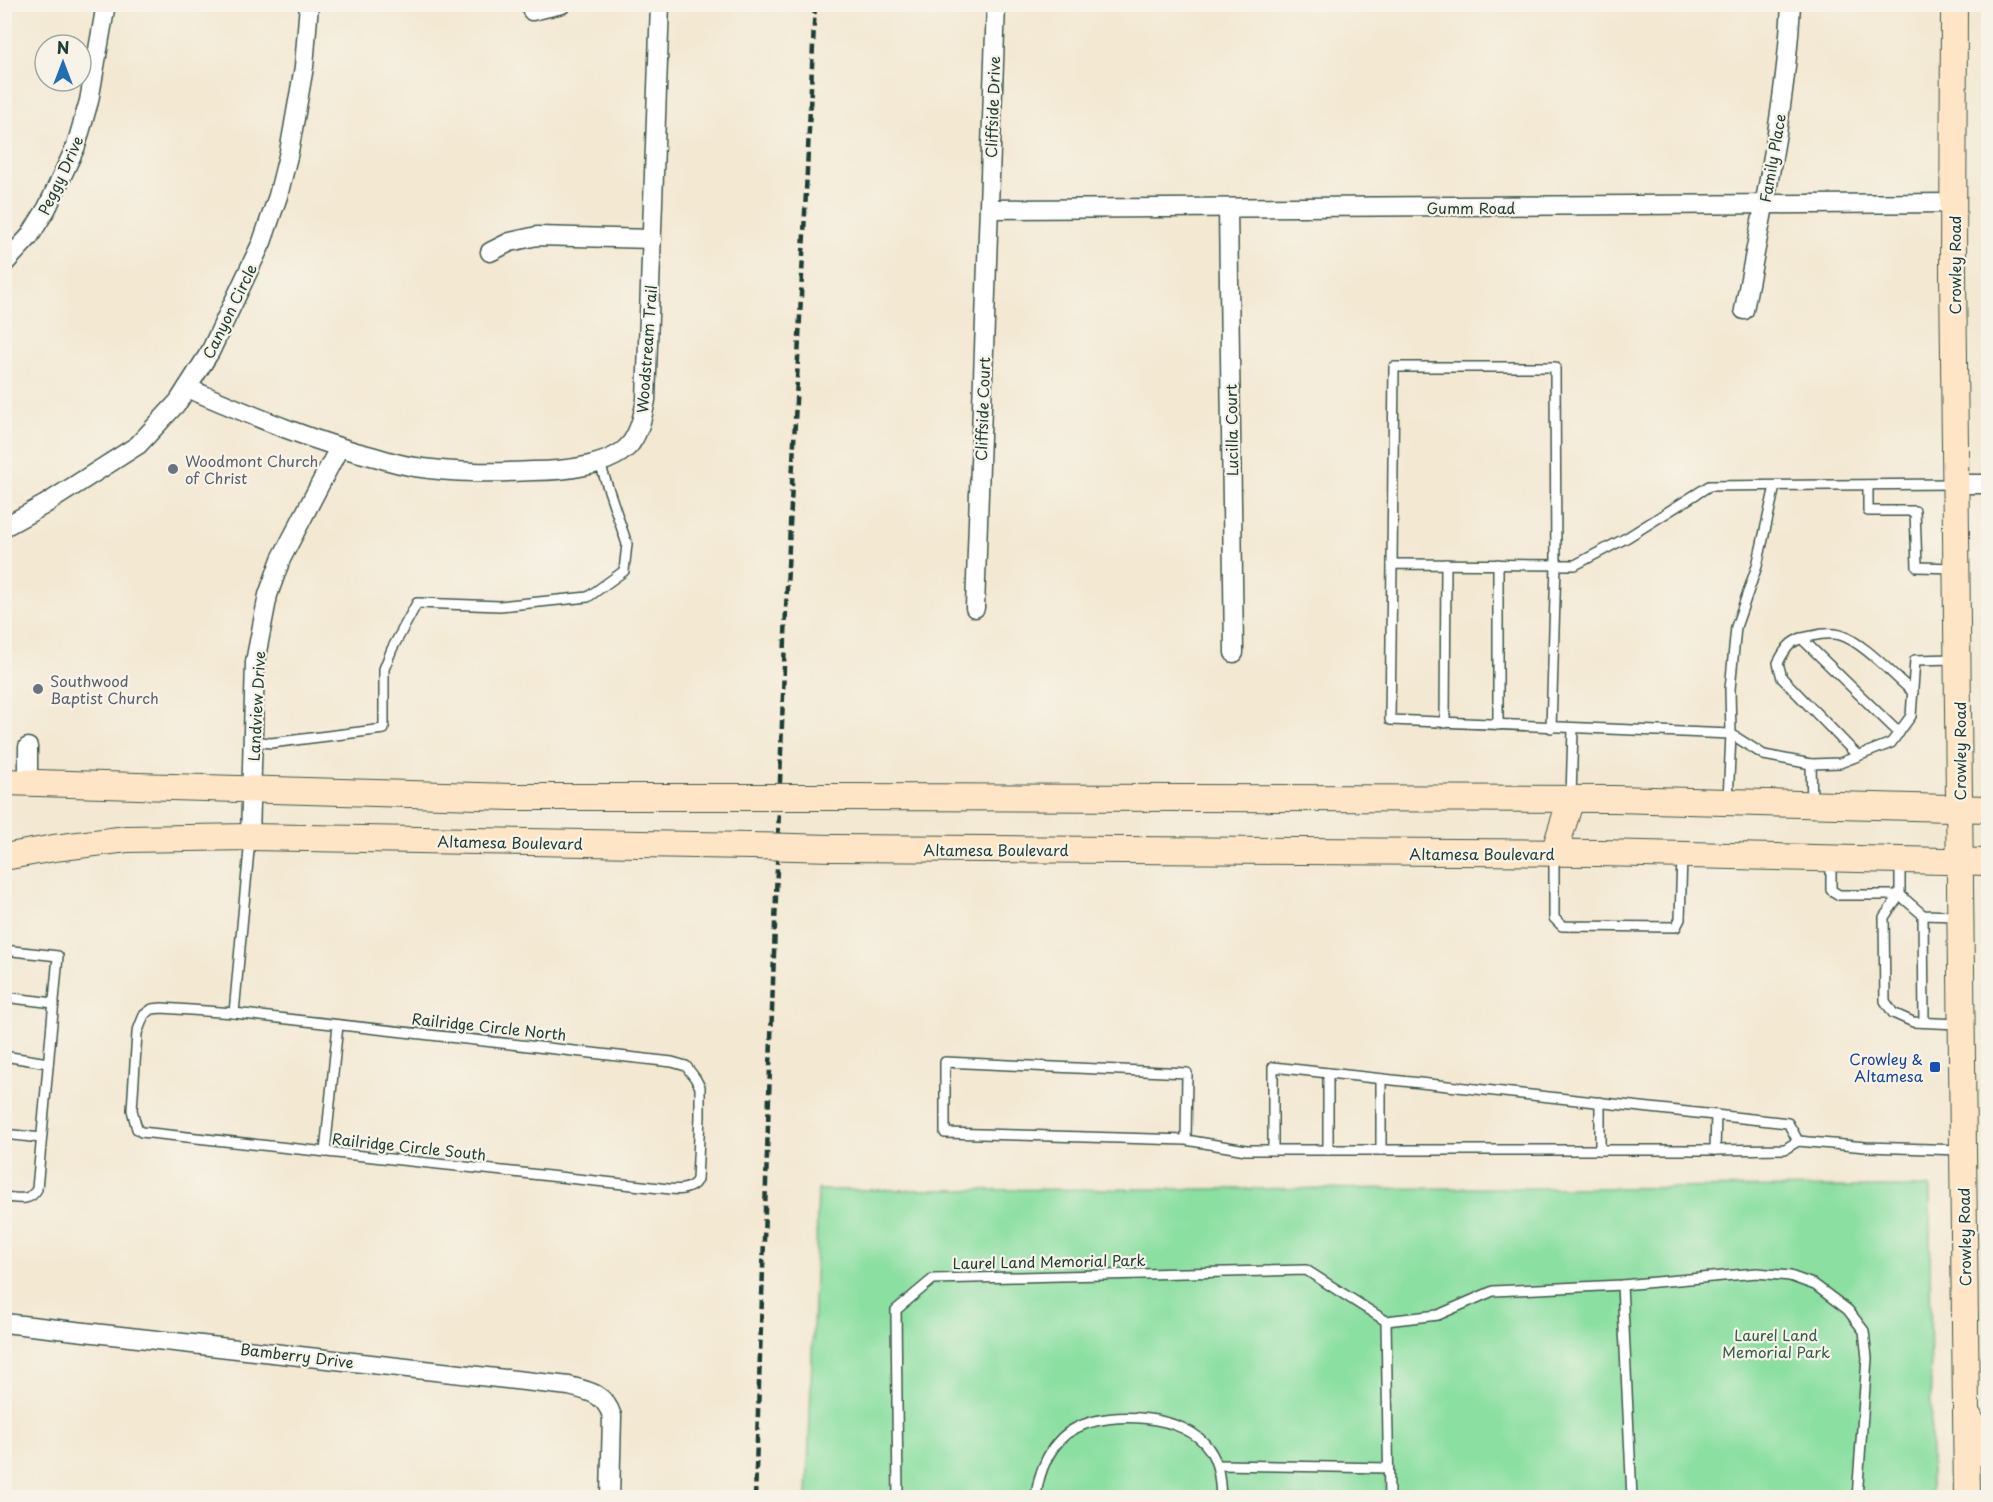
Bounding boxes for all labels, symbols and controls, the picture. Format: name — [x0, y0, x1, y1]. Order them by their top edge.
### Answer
north arrow — [33, 33, 93, 93]
text: N — [57, 35, 69, 59]
street label: Cliffside Drive — [979, 56, 1005, 158]
street label: Family Place — [1753, 112, 1791, 204]
street label: Peggy Drive — [32, 132, 88, 218]
street label: Gumm Road — [1427, 196, 1516, 219]
street label: Crowley Road — [1943, 216, 1966, 314]
street label: Canyon Circle — [196, 259, 262, 363]
street label: Woodstream Trail — [630, 284, 662, 414]
street label: Cliffside Court — [969, 357, 995, 461]
street label: Lucilla Court — [1219, 384, 1243, 476]
place label: Woodmont Church of Christ — [185, 449, 318, 489]
marker: Woodmont Church of Christ — [166, 462, 180, 476]
street label: Landview Drive — [242, 650, 270, 762]
place label: Southwood Baptist Church — [50, 669, 159, 709]
marker: Southwood Baptist Church — [31, 682, 45, 696]
street label: Crowley Road — [1948, 702, 1971, 800]
street label: Altamesa Boulevard — [437, 829, 583, 855]
street label: Altamesa Boulevard — [923, 838, 1069, 861]
street label: Altamesa Boulevard — [1409, 842, 1555, 865]
street label: Railridge Circle North — [410, 1006, 568, 1046]
place label: Crowley & Altamesa — [1849, 1047, 1924, 1087]
marker: Crowley & Altamesa — [1928, 1060, 1942, 1074]
street label: Railridge Circle South — [331, 1126, 487, 1166]
street label: Crowley Road — [1952, 1187, 1976, 1287]
street label: Laurel Land Memorial Park — [952, 1248, 1146, 1274]
park label: Laurel Land Memorial Park — [1722, 1323, 1830, 1363]
street label: Bamberry Drive — [239, 1337, 355, 1373]

